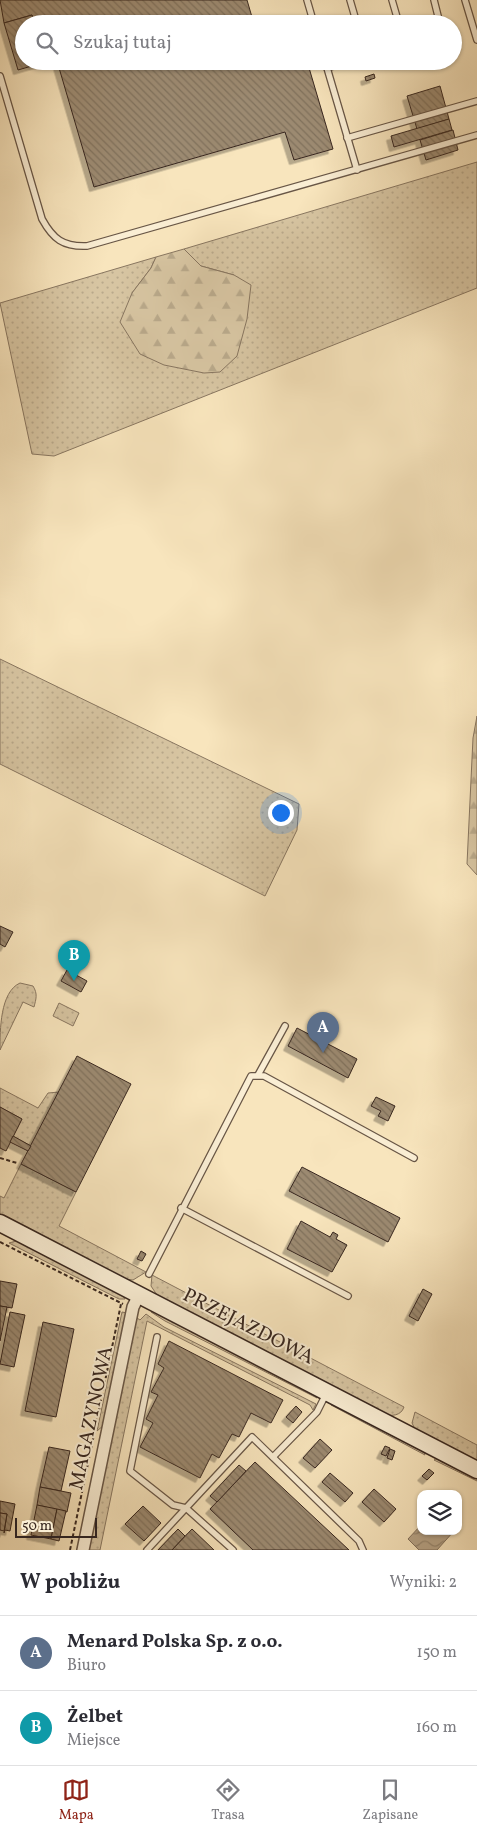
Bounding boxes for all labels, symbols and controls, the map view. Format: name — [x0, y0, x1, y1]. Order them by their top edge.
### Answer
search box — [15, 15, 462, 70]
icon: search — [33, 29, 61, 57]
text: Szukaj tutaj — [73, 30, 172, 56]
your location — [268, 800, 294, 826]
pin: B — [58, 940, 90, 981]
pin: A — [307, 1012, 339, 1053]
street label: PRZEJAZDOWA — [177, 1282, 319, 1372]
street label: MAGAZYNOWA — [63, 1344, 121, 1492]
map controls — [417, 1490, 462, 1535]
button: layers — [417, 1490, 462, 1535]
scale bar — [15, 1515, 98, 1538]
text: 50 m — [22, 1517, 52, 1536]
text: W pobliżu — [20, 1568, 120, 1597]
text: Wyniki: 2 — [389, 1572, 457, 1594]
text: Menard Polska Sp. z o.o. — [67, 1629, 283, 1655]
text: A — [30, 1642, 42, 1664]
text: 150 m — [416, 1642, 457, 1664]
text: Biuro — [67, 1655, 106, 1677]
text: Żelbet — [67, 1704, 123, 1730]
text: B — [31, 1717, 41, 1739]
text: 160 m — [416, 1717, 457, 1739]
text: Miejsce — [67, 1730, 120, 1752]
tab: Mapa — [59, 1776, 94, 1825]
tab: Trasa — [211, 1776, 245, 1825]
tab: Zapisane — [362, 1776, 418, 1825]

